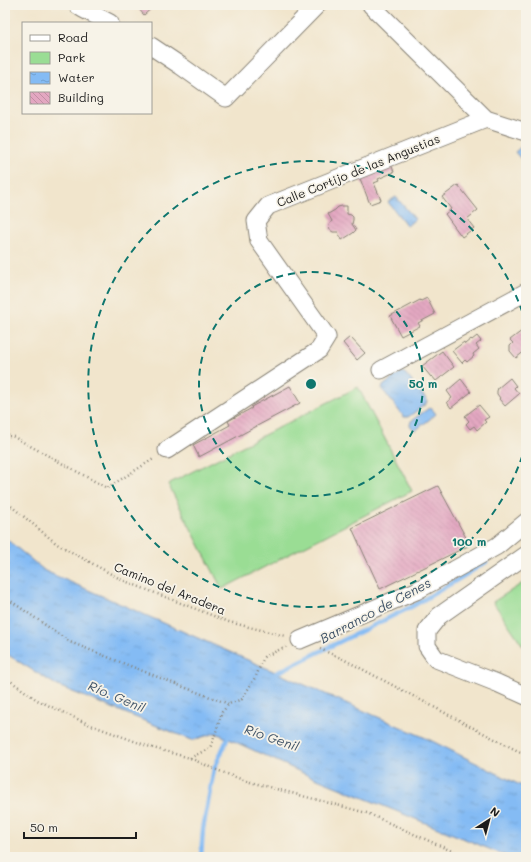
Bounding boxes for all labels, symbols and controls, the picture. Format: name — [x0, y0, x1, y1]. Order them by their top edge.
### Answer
legend — [22, 22, 152, 114]
text: Road — [58, 29, 88, 45]
text: Park — [58, 49, 85, 65]
text: Water — [58, 69, 95, 85]
text: Building — [58, 89, 104, 105]
street label: Calle Cortijo de las Angustias — [274, 130, 442, 210]
text: 50 m — [409, 375, 437, 391]
centre of rings — [304, 377, 318, 391]
text: 100 m — [452, 533, 486, 549]
street label: Camino del Aradera — [112, 558, 228, 618]
water label: Barranco de Cenes — [317, 574, 433, 646]
water label: Río. Genil — [86, 676, 149, 716]
water label: Río Genil — [243, 720, 302, 754]
north arrow — [469, 800, 509, 840]
text: N — [487, 803, 503, 820]
scale bar — [24, 814, 136, 840]
text: 50 m — [30, 819, 58, 835]

